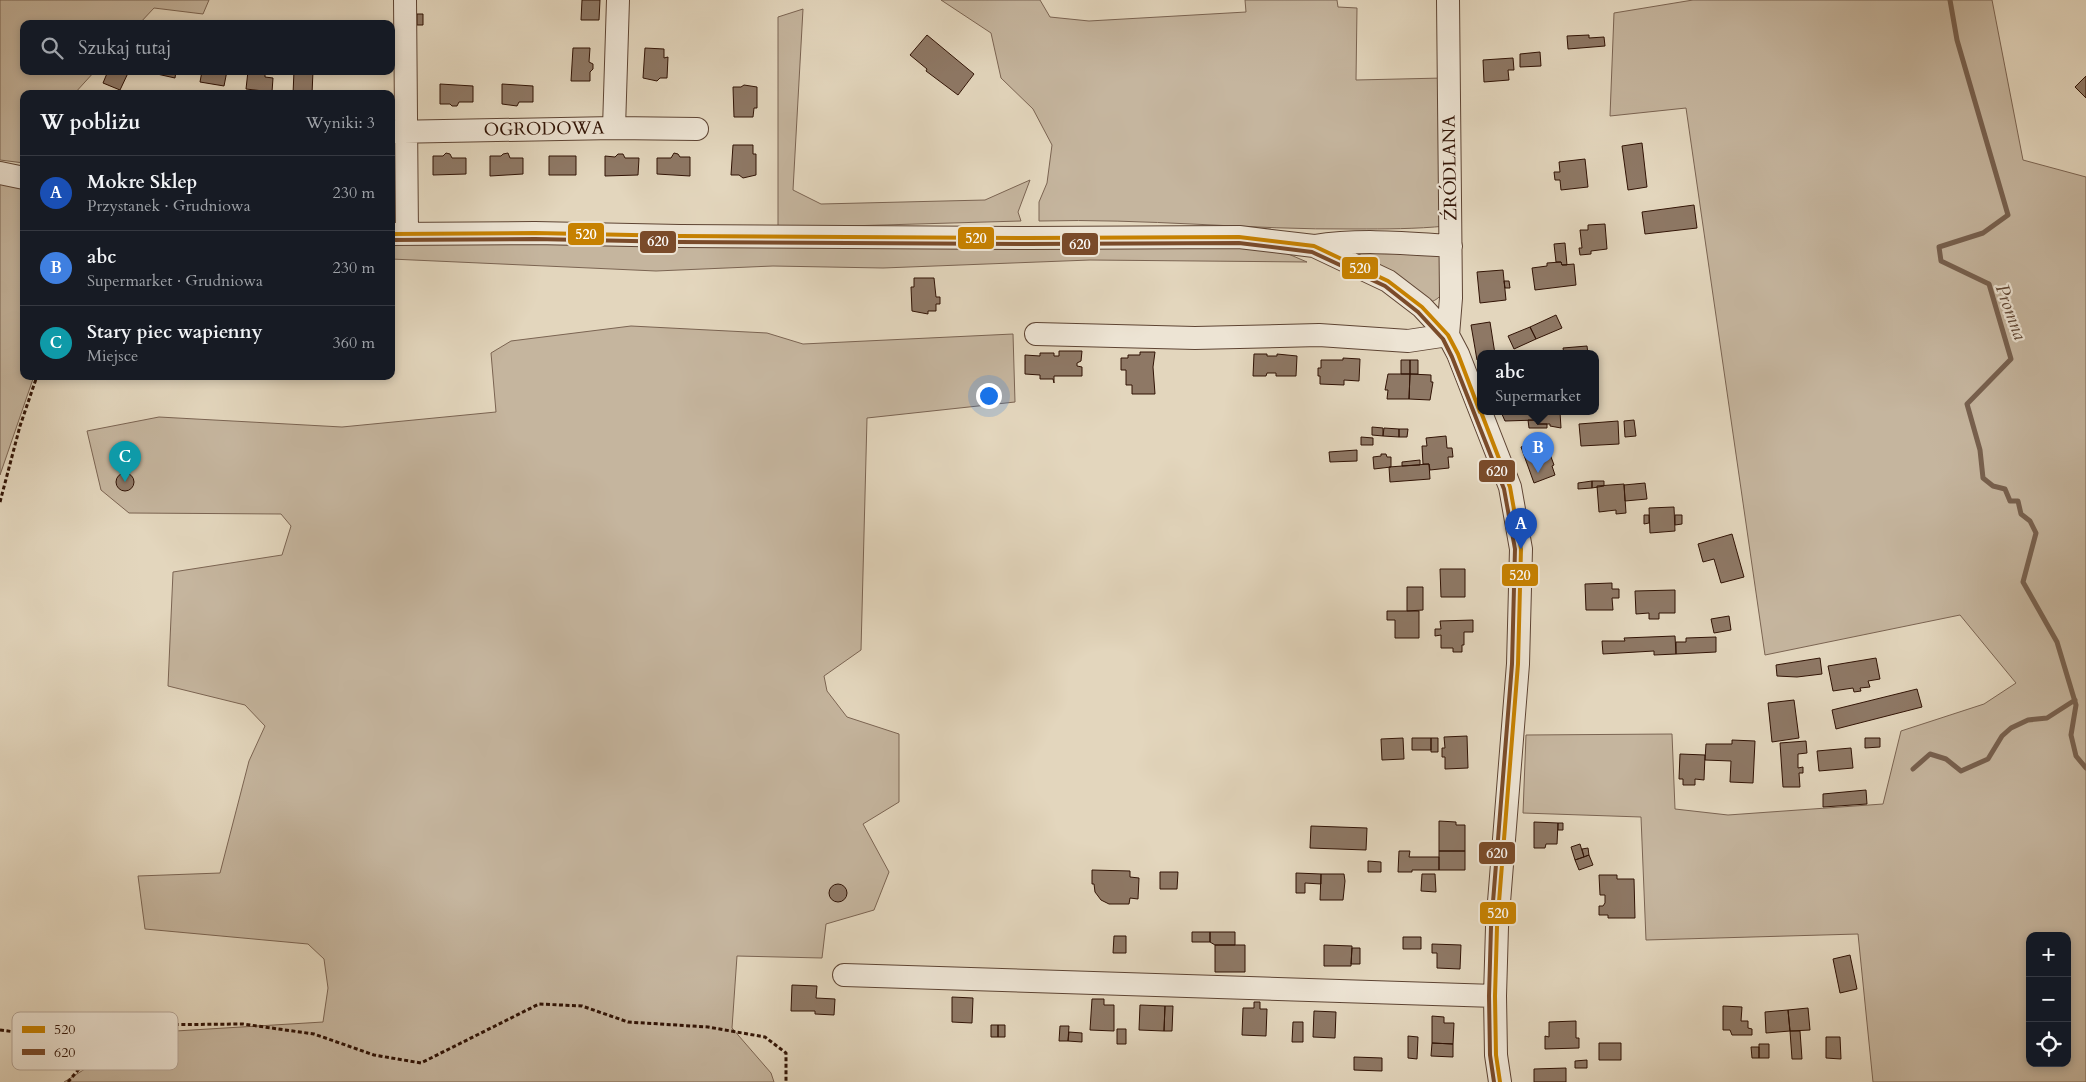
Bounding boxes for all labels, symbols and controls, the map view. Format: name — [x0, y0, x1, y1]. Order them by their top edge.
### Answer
search box — [20, 20, 395, 75]
icon: search — [38, 34, 66, 62]
text: Szukaj tutaj — [78, 35, 171, 61]
text: W pobliżu — [40, 108, 141, 137]
text: Wyniki: 3 — [306, 112, 375, 134]
street label: OGRODOWA — [483, 115, 605, 143]
street label: ŹRÓDLANA — [1437, 115, 1463, 221]
text: Mokre Sklep — [87, 169, 197, 195]
text: A — [50, 182, 62, 204]
text: 230 m — [333, 182, 375, 204]
text: Przystanek · Grudniowa — [87, 195, 251, 217]
line badge: 520 — [567, 222, 605, 246]
text: 520 — [575, 225, 597, 244]
line badge: 520 — [957, 226, 995, 250]
text: 520 — [965, 229, 987, 248]
line badge: 620 — [639, 230, 677, 254]
text: 620 — [647, 232, 669, 251]
line badge: 620 — [1061, 232, 1099, 256]
text: 620 — [1069, 235, 1091, 254]
text: abc — [87, 244, 117, 270]
line badge: 520 — [1341, 256, 1379, 280]
text: B — [50, 257, 62, 279]
text: 230 m — [333, 257, 375, 279]
text: 520 — [1349, 259, 1371, 278]
text: Supermarket · Grudniowa — [87, 270, 263, 292]
water label: Promna — [1989, 280, 2033, 344]
text: Stary piec wapienny — [87, 319, 263, 345]
text: C — [50, 332, 62, 354]
text: 360 m — [333, 332, 375, 354]
text: Miejsce — [87, 345, 138, 367]
popup — [1477, 350, 1599, 415]
text: abc — [1495, 359, 1525, 385]
your location — [976, 383, 1002, 409]
text: Supermarket — [1495, 385, 1581, 407]
pin: B — [1522, 432, 1554, 473]
pin: C — [109, 441, 141, 482]
line badge: 620 — [1478, 459, 1516, 483]
text: 620 — [1486, 462, 1508, 481]
pin: A — [1505, 508, 1537, 549]
line badge: 520 — [1501, 563, 1539, 587]
text: 520 — [1509, 566, 1531, 585]
line badge: 620 — [1478, 841, 1516, 865]
text: 620 — [1486, 844, 1508, 863]
line badge: 520 — [1479, 901, 1517, 925]
text: 520 — [1487, 904, 1509, 923]
map controls — [2026, 932, 2071, 1067]
button: + — [2026, 932, 2071, 977]
button: − — [2026, 977, 2071, 1022]
legend — [12, 1012, 178, 1070]
text: 520 — [54, 1020, 76, 1039]
button: locate — [2026, 1022, 2071, 1067]
text: 620 — [54, 1043, 76, 1062]

